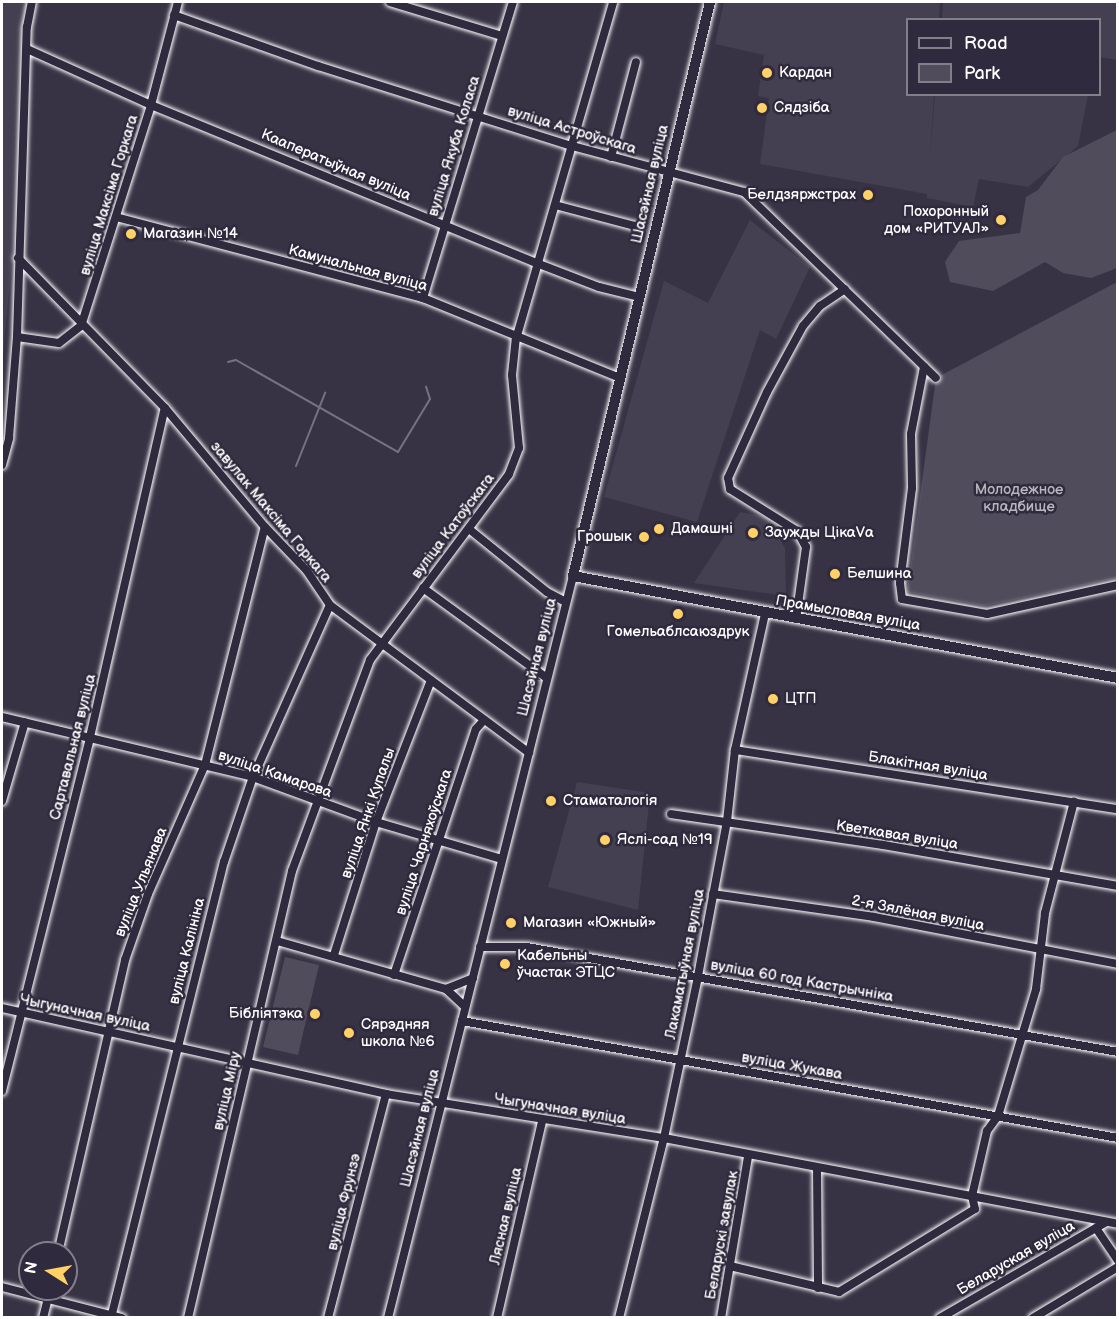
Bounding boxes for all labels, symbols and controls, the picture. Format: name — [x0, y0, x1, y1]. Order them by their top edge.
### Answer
legend — [906, 18, 1101, 96]
text: Road — [964, 33, 1008, 54]
text: Park — [964, 63, 1000, 84]
place label: Кардан — [779, 64, 832, 82]
marker: Кардан — [760, 66, 774, 80]
street label: вуліца Якуба Коласа — [424, 73, 484, 219]
place label: Сядзіба — [774, 99, 830, 117]
marker: Сядзіба — [755, 101, 769, 115]
street label: вуліца Астроўскага — [505, 102, 639, 158]
street label: вуліца Максіма Горкага — [76, 112, 142, 278]
street label: Шасэйная вуліца — [628, 123, 672, 245]
street label: Кааператыўная вуліца — [258, 125, 414, 205]
place label: Белдзяржстрах — [747, 186, 856, 204]
marker: Белдзяржстрах — [861, 188, 875, 202]
place label: Похоронный дом «РИТУАЛ» — [884, 202, 989, 237]
marker: Похоронный дом «РИТУАЛ» — [994, 213, 1008, 227]
place label: Магазин №14 — [143, 225, 238, 243]
marker: Магазин №14 — [124, 227, 138, 241]
street label: Камунальная вуліца — [287, 241, 429, 295]
street label: завулак Максіма Горкага — [207, 438, 335, 586]
street label: вуліца Катоўскага — [408, 470, 498, 582]
park label: Молодежное кладбище — [975, 480, 1063, 515]
place label: Дамашні — [671, 520, 733, 538]
marker: Дамашні — [652, 522, 666, 536]
place label: Заужды ЦікаVа — [765, 524, 874, 542]
marker: Заужды ЦікаVа — [746, 526, 760, 540]
place label: Грошык — [577, 528, 632, 546]
marker: Грошык — [637, 530, 651, 544]
place label: Белшина — [847, 565, 912, 583]
marker: Белшина — [828, 567, 842, 581]
street label: Прамысловая вуліца — [774, 591, 922, 635]
street label: Шасэйная вуліца — [514, 596, 560, 718]
marker: Гомельаблсаюздрук — [671, 607, 685, 621]
place label: Гомельаблсаюздрук — [607, 623, 749, 641]
street label: Сартавальная вуліца — [46, 672, 100, 822]
place label: ЦТП — [785, 690, 816, 708]
marker: ЦТП — [766, 692, 780, 706]
street label: вуліца Янкі Купалы — [337, 745, 399, 881]
street label: вуліца Камарова — [216, 746, 334, 802]
street label: Блакітная вуліца — [867, 748, 989, 784]
street label: вуліца Чарняхоўскага — [392, 767, 456, 917]
place label: Стаматалогія — [563, 792, 657, 810]
marker: Стаматалогія — [544, 794, 558, 808]
street label: Кветкавая вуліца — [835, 816, 959, 854]
street label: вуліца Ульянава — [111, 824, 171, 940]
place label: Яслі-сад №19 — [617, 831, 713, 849]
marker: Яслі-сад №19 — [598, 833, 612, 847]
street label: Лакаматыўная вуліца — [662, 887, 708, 1041]
street label: 2-я Зялёная вуліца — [850, 891, 986, 935]
street label: вуліца Калініна — [165, 896, 209, 1006]
place label: Магазин «Южный» — [523, 914, 656, 932]
marker: Магазин «Южный» — [504, 916, 518, 930]
place label: Кабельны ўчастак ЭТЦС — [517, 946, 615, 981]
street label: вуліца 60 год Кастрычніка — [709, 956, 895, 1006]
marker: Кабельны ўчастак ЭТЦС — [498, 957, 512, 971]
street label: Чыгуначная вуліца — [18, 990, 152, 1036]
place label: Бібліятэка — [229, 1005, 303, 1023]
marker: Бібліятэка — [308, 1007, 322, 1021]
place label: Сярэдняя школа №6 — [361, 1015, 435, 1050]
marker: Сярэдняя школа №6 — [342, 1026, 356, 1040]
street label: вуліца Жукава — [740, 1048, 844, 1084]
street label: вуліца Міру — [209, 1050, 245, 1132]
street label: Шасэйная вуліца — [397, 1067, 443, 1189]
street label: Чыгуначная вуліца — [493, 1090, 627, 1128]
street label: вуліца Фрунзэ — [323, 1152, 365, 1252]
street label: Лясная вуліца — [486, 1165, 526, 1267]
street label: Беларускі завулак — [702, 1169, 742, 1301]
street label: Беларуская вуліца — [954, 1217, 1078, 1299]
north arrow — [18, 1241, 78, 1301]
text: N — [21, 1260, 42, 1276]

